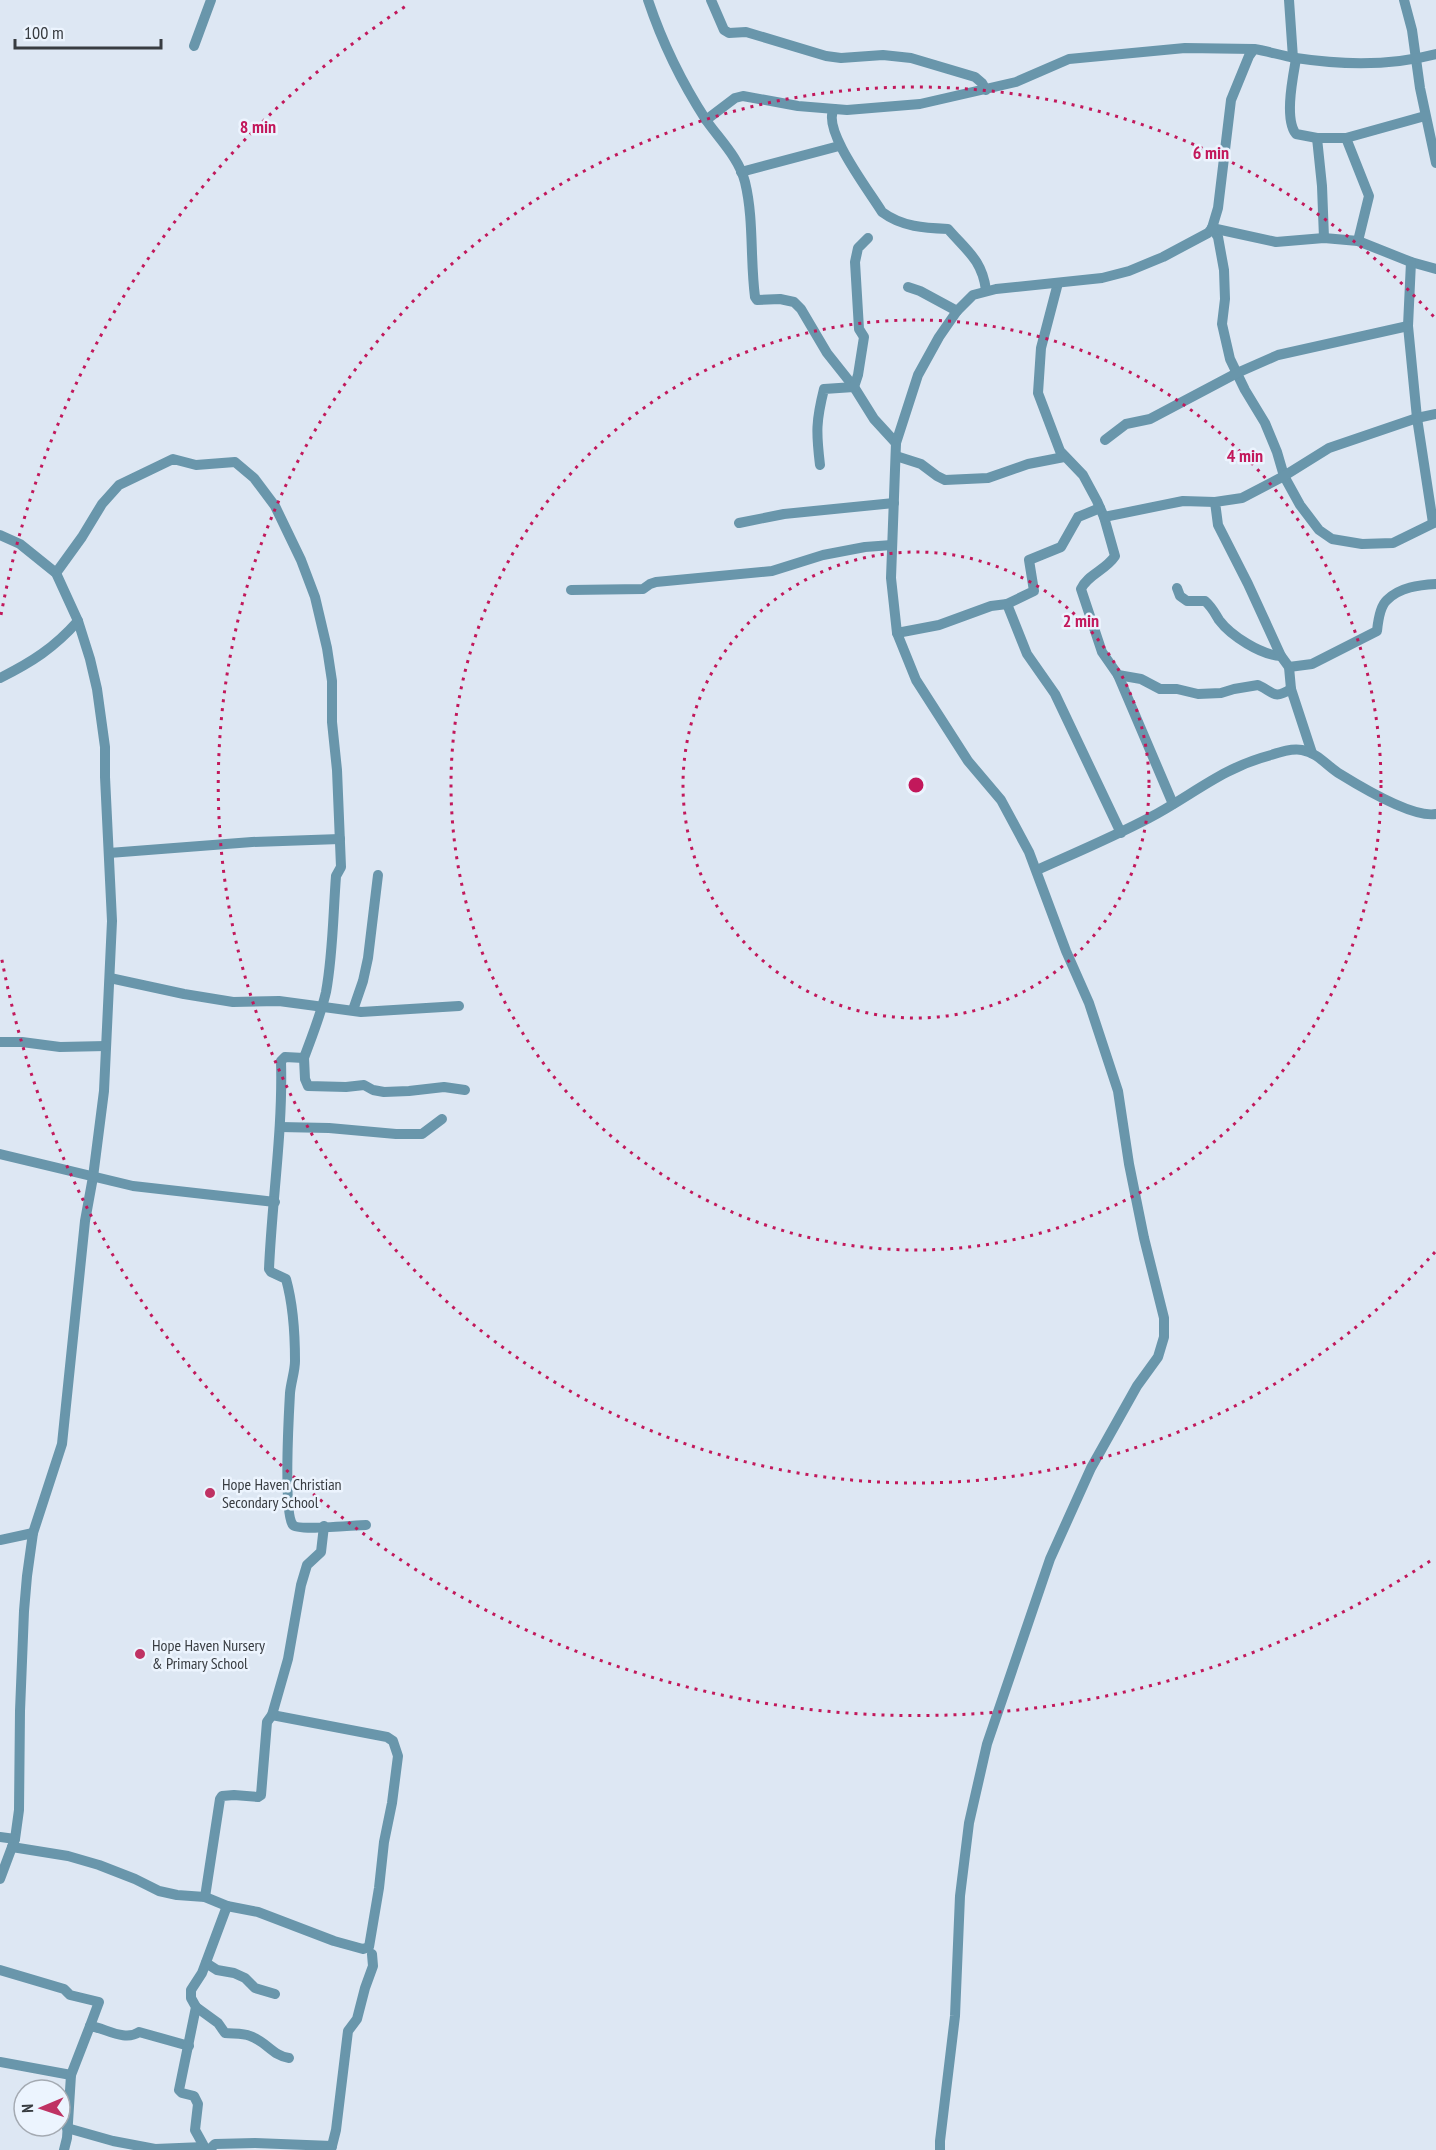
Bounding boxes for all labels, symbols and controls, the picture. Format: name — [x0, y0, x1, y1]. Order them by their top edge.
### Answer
scale bar — [15, 12, 160, 50]
text: 100 m — [24, 21, 64, 44]
text: 8 min — [240, 115, 276, 138]
text: 6 min — [1193, 141, 1229, 164]
text: 4 min — [1227, 444, 1263, 467]
text: 2 min — [1063, 609, 1099, 632]
centre of rings — [906, 775, 926, 795]
place label: Hope Haven Christian Secondary School — [222, 1474, 342, 1512]
marker: Hope Haven Christian Secondary School — [203, 1486, 217, 1500]
place label: Hope Haven Nursery & Primary School — [152, 1635, 265, 1673]
marker: Hope Haven Nursery & Primary School — [133, 1647, 147, 1661]
north arrow — [12, 2078, 72, 2138]
text: N — [17, 2104, 37, 2113]

